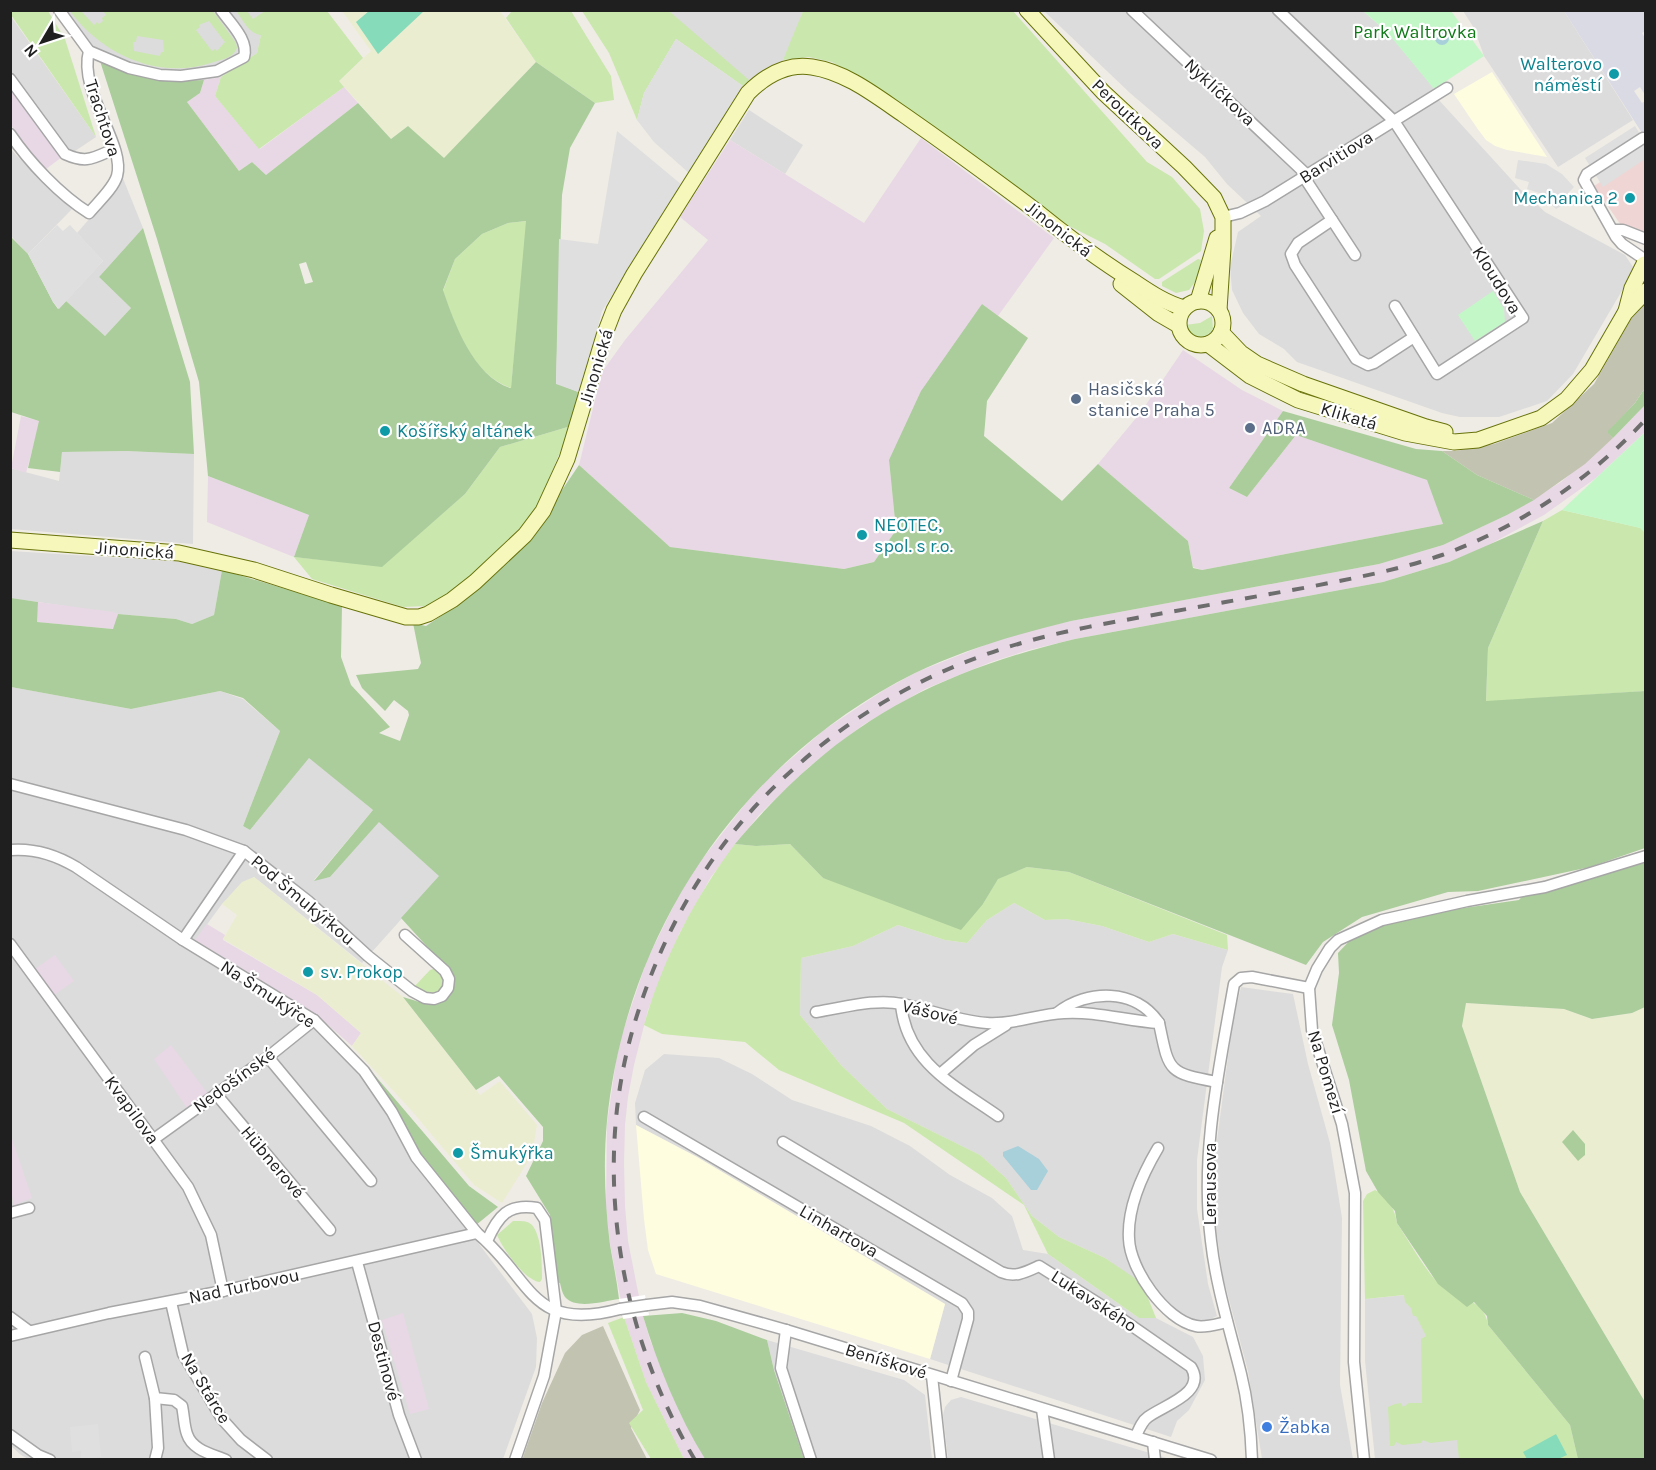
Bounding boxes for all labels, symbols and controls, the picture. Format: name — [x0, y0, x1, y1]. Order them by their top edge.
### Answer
north arrow — [12, 12, 72, 72]
park label: Park Waltrovka — [1353, 21, 1477, 43]
text: N — [20, 41, 42, 62]
street label: Nyklíčkova — [1180, 53, 1260, 131]
place label: Walterovo náměstí — [1520, 53, 1603, 96]
marker: Walterovo náměstí — [1607, 67, 1621, 81]
street label: Peroutkova — [1087, 74, 1169, 154]
street label: Trachtova — [80, 77, 126, 159]
street label: Barvitiova — [1295, 126, 1377, 188]
place label: Mechanica 2 — [1513, 187, 1618, 209]
marker: Mechanica 2 — [1623, 191, 1637, 205]
street label: Jinonická — [1021, 196, 1097, 262]
street label: Kloudova — [1467, 242, 1527, 318]
street label: Jinonická — [574, 326, 618, 408]
place label: Hasičská stanice Praha 5 — [1088, 378, 1215, 421]
marker: Hasičská stanice Praha 5 — [1069, 392, 1083, 406]
street label: Klikatá — [1318, 397, 1380, 435]
place label: ADRA — [1262, 417, 1306, 439]
place label: Košířský altánek — [397, 420, 533, 442]
marker: ADRA — [1243, 421, 1257, 435]
marker: Košířský altánek — [378, 424, 392, 438]
place label: NEOTEC, spol. s r.o. — [874, 514, 953, 557]
marker: NEOTEC, spol. s r.o. — [855, 528, 869, 542]
street label: Jinonická — [95, 536, 175, 564]
street label: Pod Šmukýřkou — [246, 850, 360, 950]
street label: Na Šmukýřce — [216, 955, 320, 1033]
place label: sv. Prokop — [320, 961, 403, 983]
marker: sv. Prokop — [301, 965, 315, 979]
street label: Vášové — [900, 994, 960, 1030]
street label: Na Pomezí — [1303, 1028, 1349, 1117]
street label: Nedošínské — [188, 1043, 280, 1117]
street label: Kvapilova — [100, 1071, 164, 1149]
street label: Hübnerové — [236, 1121, 310, 1203]
place label: Šmukýřka — [470, 1142, 554, 1164]
street label: Lerausova — [1199, 1142, 1221, 1226]
marker: Šmukýřka — [451, 1146, 465, 1160]
street label: Linhartova — [796, 1200, 882, 1262]
street label: Nad Turbovou — [187, 1264, 301, 1308]
street label: Lukavského — [1047, 1265, 1141, 1337]
street label: Destinové — [363, 1319, 405, 1403]
street label: Beníškové — [842, 1338, 930, 1384]
street label: Na Stárce — [176, 1348, 236, 1428]
place label: Žabka — [1279, 1416, 1330, 1438]
marker: Žabka — [1260, 1420, 1274, 1434]

